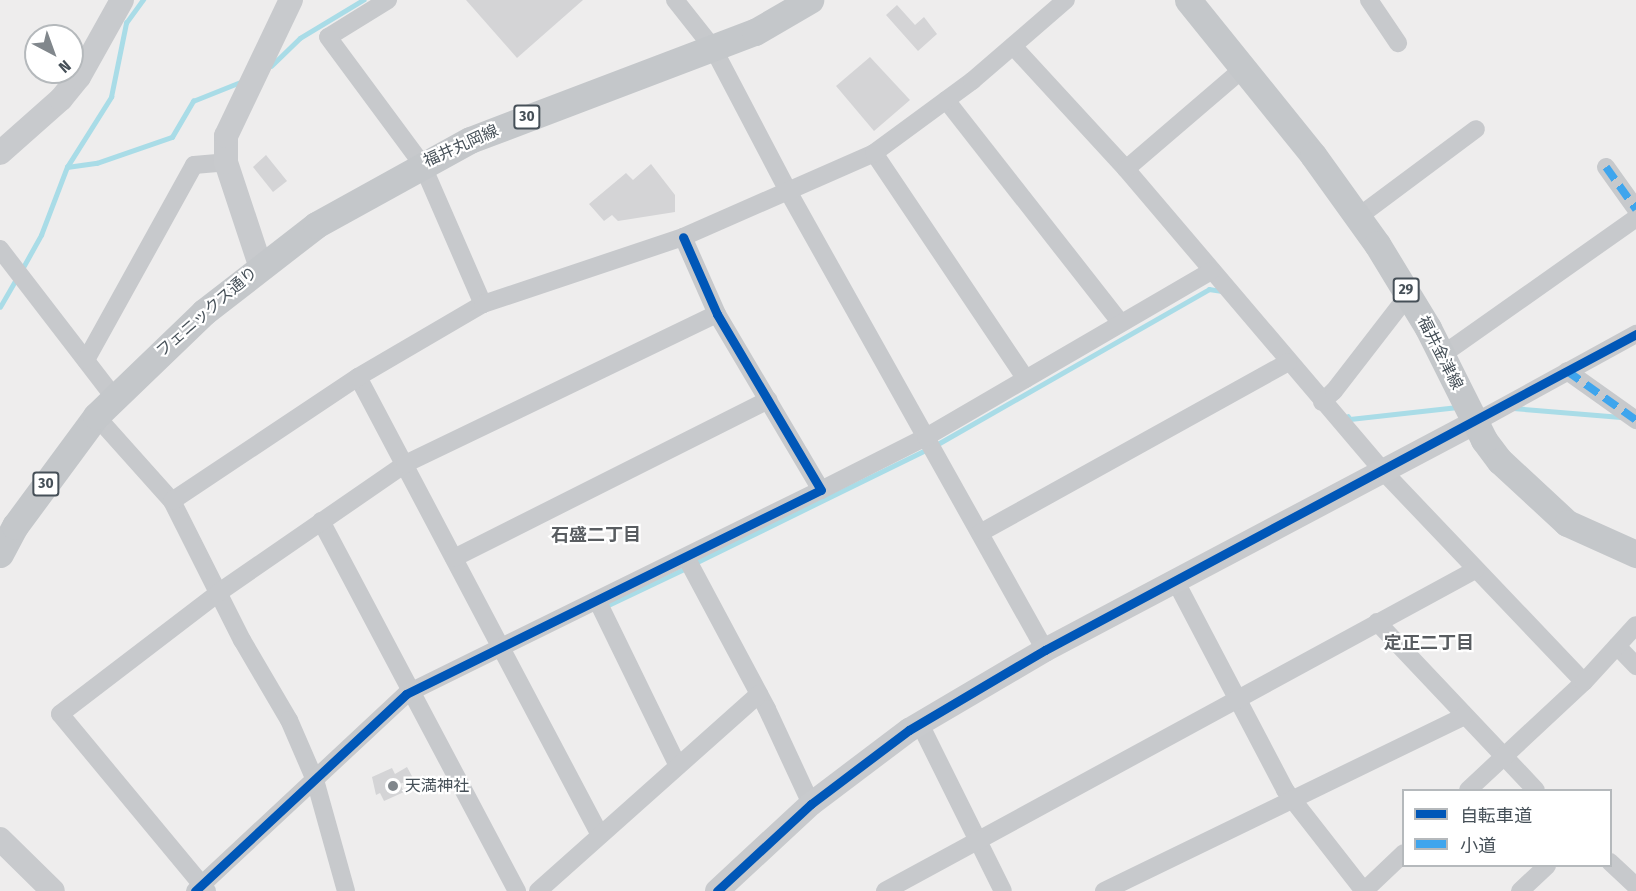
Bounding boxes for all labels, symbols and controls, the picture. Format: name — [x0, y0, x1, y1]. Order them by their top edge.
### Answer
north arrow — [24, 24, 84, 84]
text: N — [55, 56, 75, 77]
road number: 30 — [512, 105, 542, 129]
street label: 福井丸岡線 — [421, 121, 501, 171]
street label: フェニックス通り — [152, 263, 262, 361]
road number: 29 — [1392, 278, 1420, 302]
street label: 福井金津線 — [1413, 313, 1467, 393]
road number: 30 — [31, 472, 61, 496]
district label: 石盛二丁目 — [551, 524, 641, 546]
district label: 定正二丁目 — [1384, 632, 1474, 654]
place label: 天満神社 — [405, 776, 469, 796]
marker: 天満神社 — [386, 779, 400, 793]
legend — [1402, 789, 1612, 867]
text: 自転車道 — [1460, 805, 1532, 827]
text: 小道 — [1460, 835, 1496, 857]

